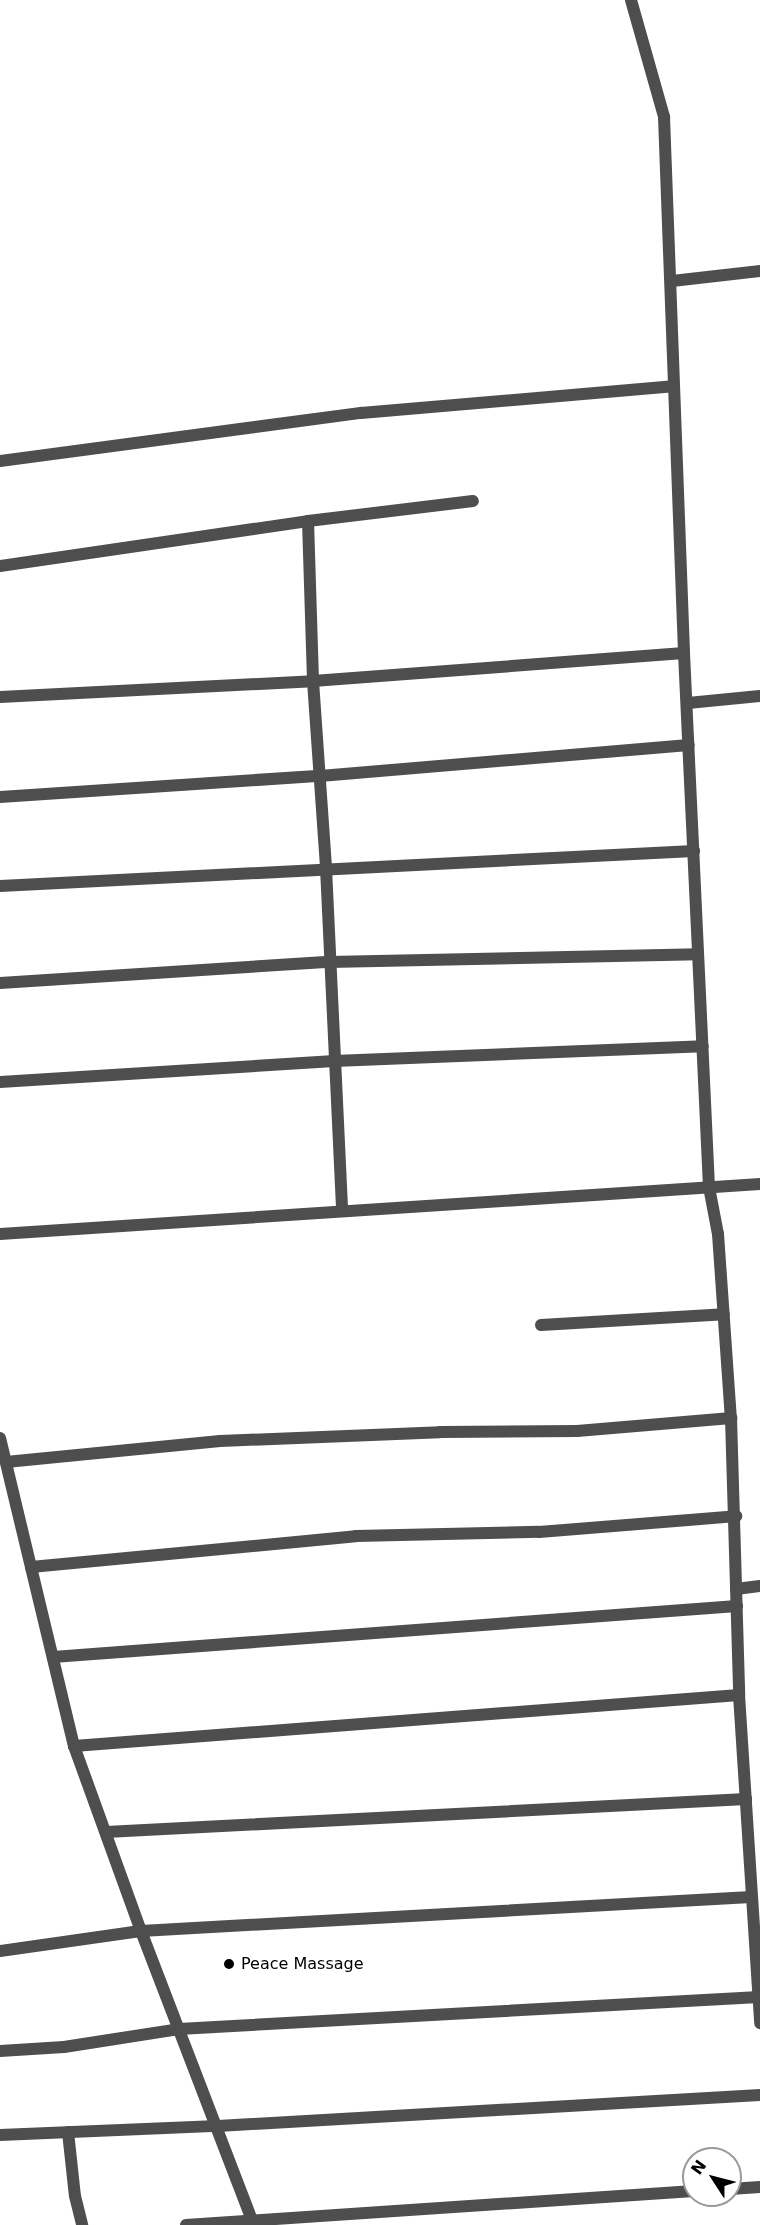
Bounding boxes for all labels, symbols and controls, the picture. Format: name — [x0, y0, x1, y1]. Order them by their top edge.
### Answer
place label: Peace Massage — [241, 1954, 364, 1974]
marker: Peace Massage — [222, 1957, 236, 1971]
north arrow — [682, 2147, 742, 2207]
text: N — [687, 2156, 710, 2178]

